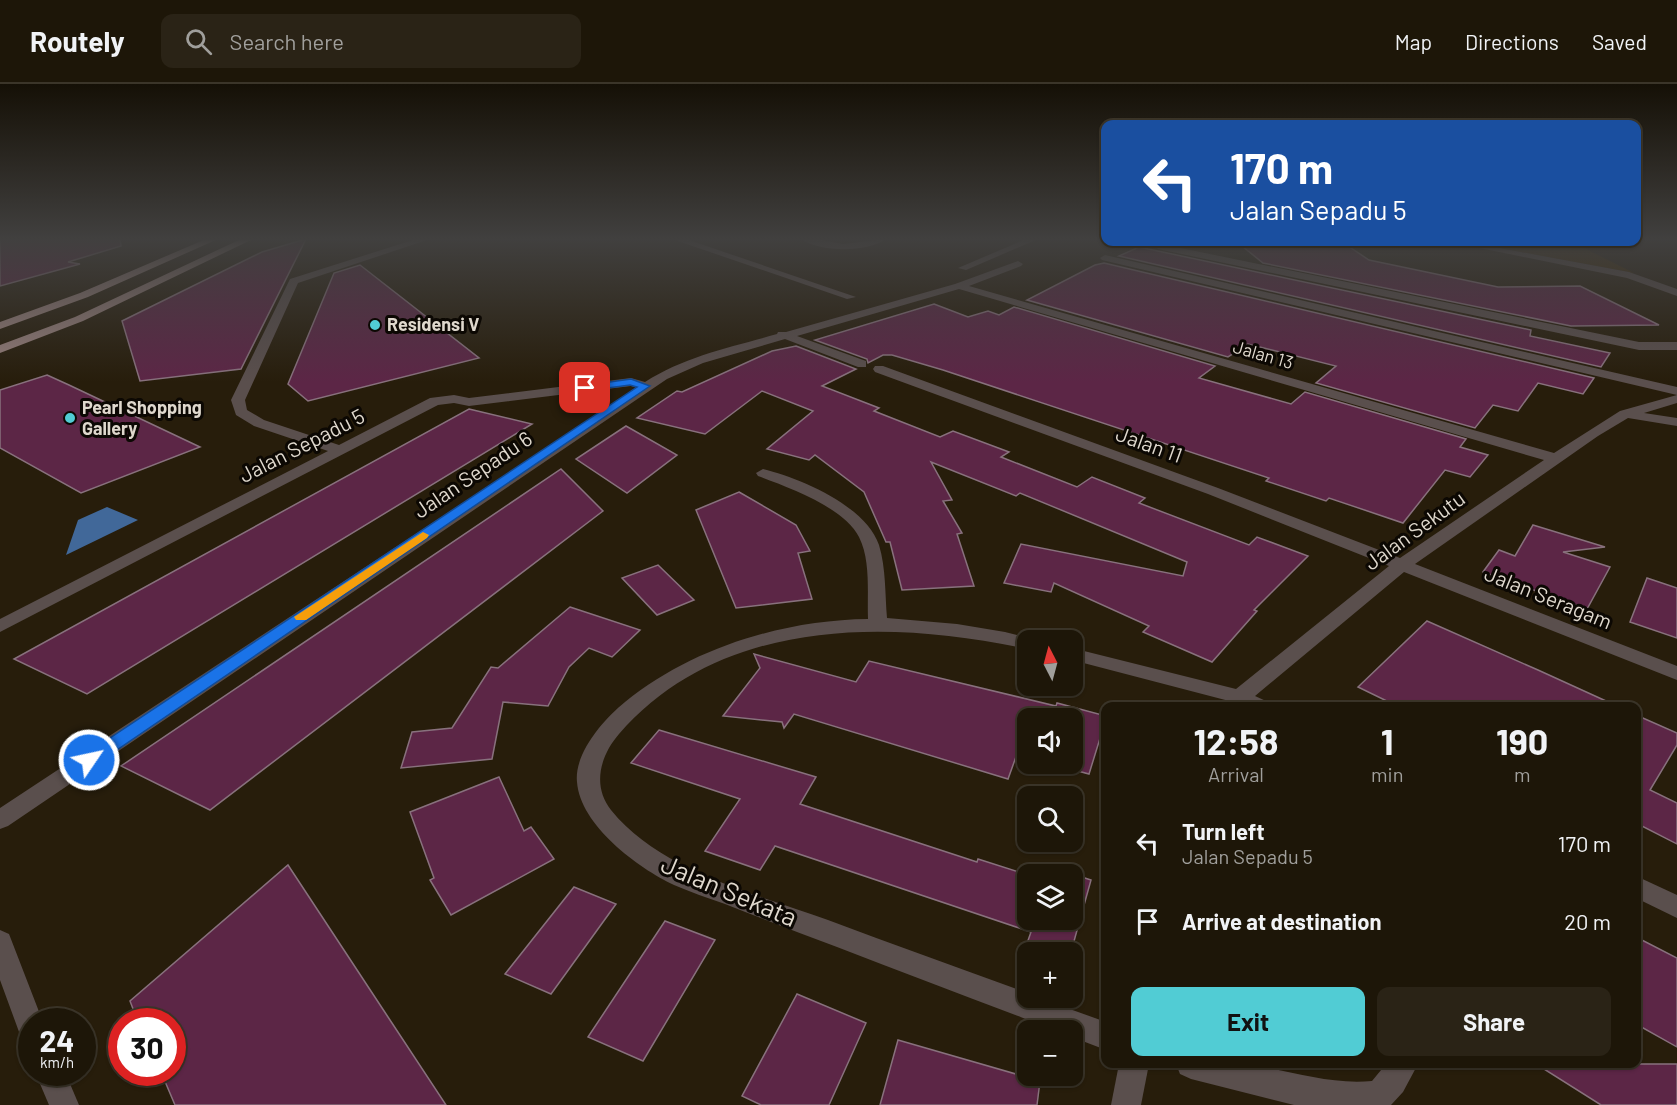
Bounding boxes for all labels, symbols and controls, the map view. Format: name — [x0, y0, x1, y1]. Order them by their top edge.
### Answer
search box — [161, 14, 581, 68]
text: Routely — [30, 24, 125, 58]
icon: search — [182, 25, 215, 58]
text: Search here — [230, 28, 344, 54]
text: Map — [1395, 29, 1432, 54]
text: Directions — [1465, 29, 1559, 54]
text: Saved — [1592, 29, 1647, 54]
text: 170 m — [1230, 142, 1333, 192]
icon: left — [1131, 144, 1209, 222]
text: Jalan Sepadu 5 — [1230, 193, 1407, 225]
place label: Residensi V — [387, 313, 480, 335]
marker: Residensi V — [368, 318, 382, 332]
street label: Jalan 13 — [1231, 335, 1296, 373]
pin — [559, 362, 610, 413]
icon: arrive — [568, 371, 601, 404]
place label: Pearl Shopping Gallery — [82, 396, 202, 439]
street label: Jalan Sepadu 5 — [234, 402, 368, 487]
marker: Pearl Shopping Gallery — [63, 411, 77, 425]
street label: Jalan 11 — [1113, 420, 1186, 467]
street label: Jalan Sepadu 6 — [408, 425, 536, 523]
street label: Jalan Sekutu — [1359, 485, 1469, 575]
street label: Jalan Seragam — [1481, 560, 1616, 633]
north arrow — [1017, 630, 1083, 696]
map controls — [1017, 630, 1083, 1086]
button: sound — [1017, 708, 1083, 774]
text: 12:58 — [1194, 719, 1278, 762]
text: 1 — [1381, 719, 1394, 762]
text: 190 — [1496, 719, 1548, 762]
position arrow — [57, 728, 121, 792]
text: Arrival — [1208, 762, 1264, 786]
text: min — [1371, 762, 1403, 786]
text: m — [1514, 762, 1530, 786]
button: search — [1017, 786, 1083, 852]
text: Turn left — [1182, 818, 1265, 844]
icon: left — [1131, 827, 1164, 860]
text: 170 m — [1558, 830, 1611, 856]
text: Jalan Sepadu 5 — [1182, 844, 1313, 868]
street label: Jalan Sekata — [657, 847, 802, 932]
button: layers — [1017, 864, 1083, 930]
icon: arrive — [1131, 905, 1164, 938]
text: Arrive at destination — [1182, 908, 1381, 934]
text: 20 m — [1564, 908, 1611, 934]
button: + — [1017, 942, 1083, 1008]
button: Exit — [1131, 987, 1365, 1056]
button: Share — [1377, 987, 1611, 1056]
speed limit sign: 30 — [108, 1008, 186, 1086]
button: − — [1017, 1020, 1083, 1086]
text: 24 — [40, 1022, 74, 1058]
text: km/h — [40, 1053, 74, 1071]

